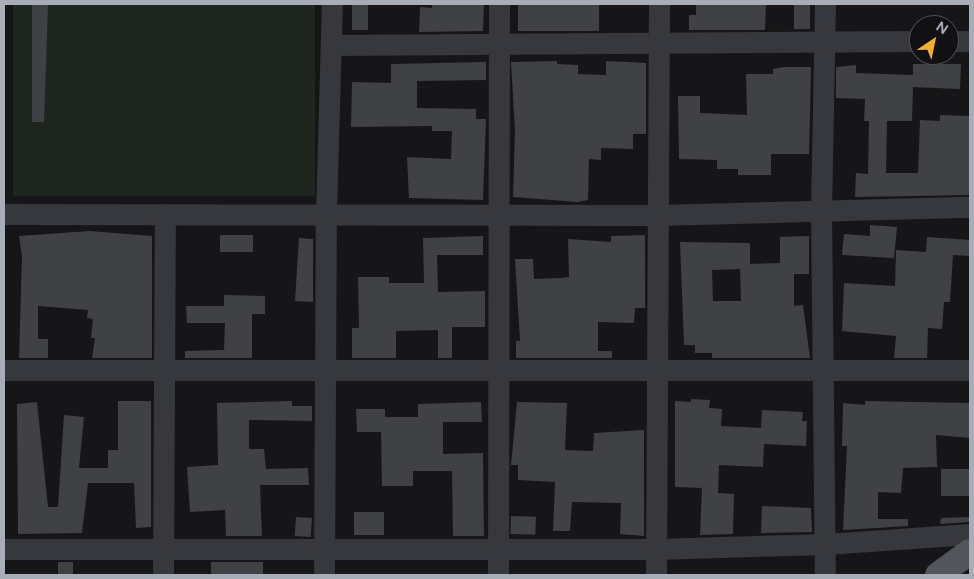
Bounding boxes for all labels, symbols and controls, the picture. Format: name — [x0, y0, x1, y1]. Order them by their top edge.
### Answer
north arrow — [909, 15, 959, 65]
text: N — [933, 18, 951, 38]

